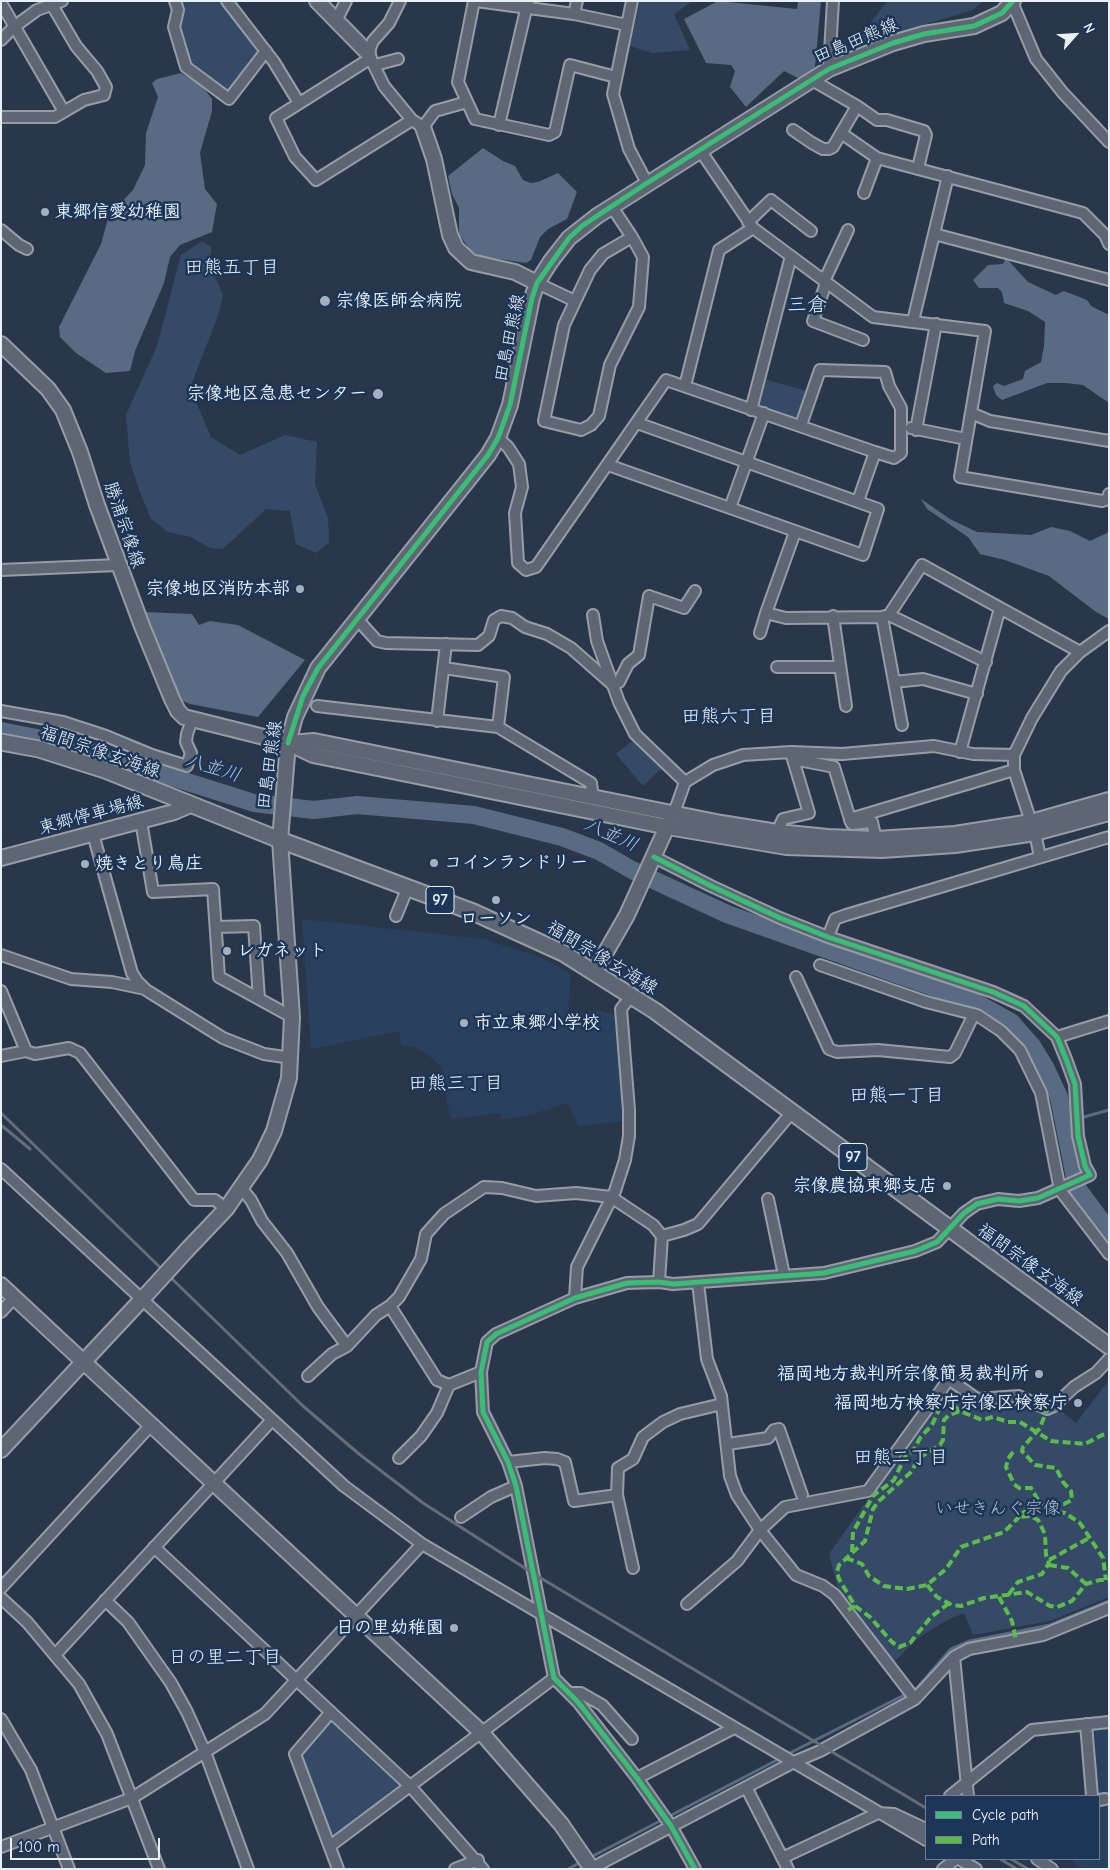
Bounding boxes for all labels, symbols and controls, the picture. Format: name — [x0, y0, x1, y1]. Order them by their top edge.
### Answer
north arrow — [1050, 10, 1100, 60]
street label: 田島田熊線 — [810, 13, 902, 69]
text: N — [1079, 20, 1099, 36]
place label: 東郷信愛幼稚園 — [55, 201, 181, 223]
marker: 東郷信愛幼稚園 — [39, 206, 51, 218]
district label: 田熊五丁目 — [185, 257, 279, 279]
place label: 宗像医師会病院 — [336, 290, 462, 312]
street label: 田島田熊線 — [490, 292, 530, 384]
district label: 三倉 — [787, 293, 827, 317]
marker: 宗像医師会病院 — [318, 294, 332, 308]
place label: 宗像地区急患センター — [187, 383, 367, 405]
marker: 宗像地区急患センター — [371, 387, 385, 401]
street label: 勝浦宗像線 — [99, 479, 149, 571]
place label: 宗像地区消防本部 — [146, 578, 290, 600]
marker: 宗像地区消防本部 — [294, 583, 306, 595]
district label: 田熊六丁目 — [682, 706, 776, 728]
street label: 田島田熊線 — [253, 719, 287, 811]
street label: 福間宗像玄海線 — [37, 721, 163, 783]
water label: 八並川 — [182, 749, 244, 787]
street label: 東郷停車場線 — [36, 791, 146, 839]
water label: 八並川 — [580, 813, 642, 857]
place label: コインランドリー — [444, 852, 588, 874]
place label: 焼きとり鳥庄 — [95, 853, 203, 875]
marker: コインランドリー — [428, 857, 440, 869]
marker: 焼きとり鳥庄 — [79, 858, 91, 870]
road number: 97 — [426, 886, 454, 914]
marker: ローソン — [490, 894, 502, 906]
place label: ローソン — [460, 908, 532, 930]
street label: 福間宗像玄海線 — [542, 916, 662, 1000]
place label: レガネット — [237, 940, 327, 962]
marker: レガネット — [221, 945, 233, 957]
place label: 市立東郷小学校 — [474, 1012, 600, 1034]
marker: 市立東郷小学校 — [458, 1017, 470, 1029]
district label: 田熊三丁目 — [409, 1073, 503, 1095]
district label: 田熊一丁目 — [850, 1085, 944, 1107]
road number: 97 — [839, 1144, 867, 1170]
place label: 宗像農協東郷支店 — [793, 1175, 937, 1197]
marker: 宗像農協東郷支店 — [941, 1180, 953, 1192]
street label: 福間宗像玄海線 — [973, 1219, 1087, 1311]
place label: 福岡地方裁判所宗像簡易裁判所 — [777, 1363, 1029, 1385]
marker: 福岡地方裁判所宗像簡易裁判所 — [1033, 1368, 1045, 1380]
place label: 福岡地方検察庁宗像区検察庁 — [834, 1392, 1068, 1414]
marker: 福岡地方検察庁宗像区検察庁 — [1072, 1397, 1084, 1409]
district label: 田熊二丁目 — [854, 1447, 948, 1469]
park label: いせきんぐ宗像 — [935, 1498, 1061, 1520]
place label: 日の里幼稚園 — [336, 1617, 444, 1639]
marker: 日の里幼稚園 — [448, 1622, 460, 1634]
district label: 日の里二丁目 — [168, 1647, 282, 1669]
legend — [925, 1795, 1100, 1860]
text: Cycle path — [972, 1806, 1039, 1824]
scale bar — [12, 1828, 162, 1860]
text: Path — [972, 1831, 1000, 1849]
text: 100 m — [18, 1838, 60, 1856]

